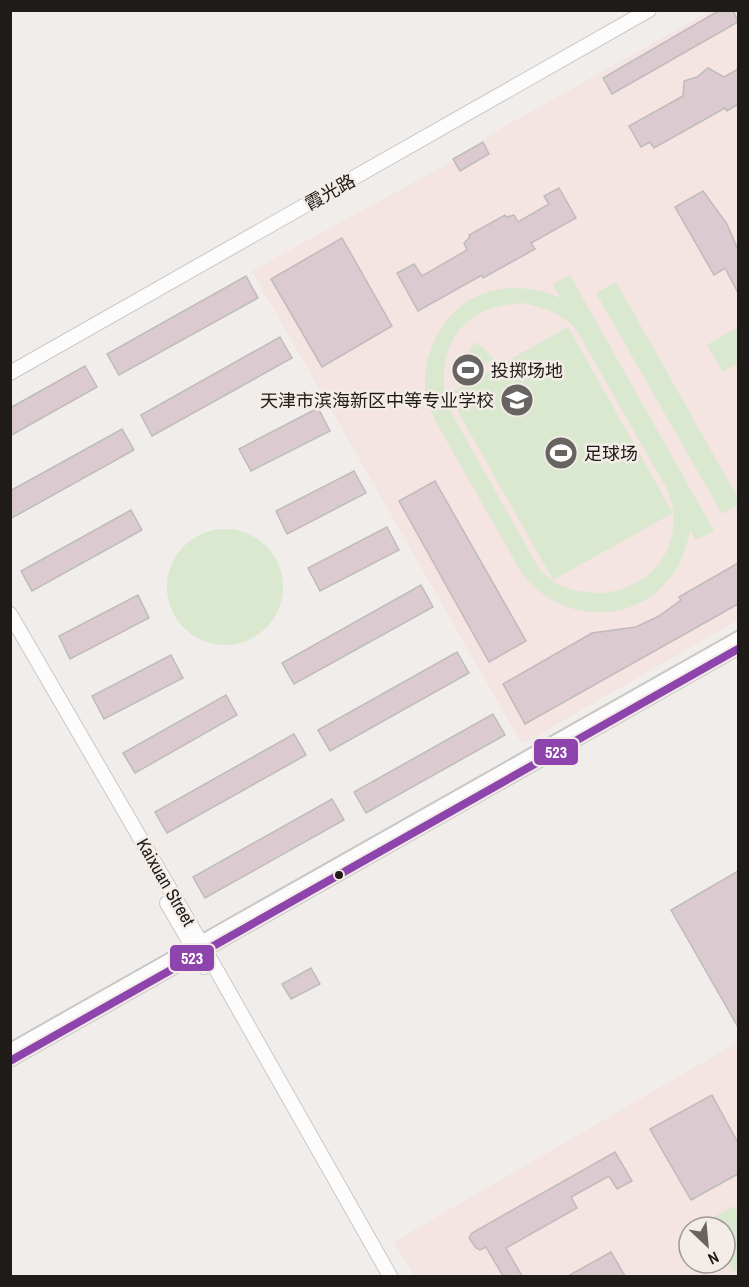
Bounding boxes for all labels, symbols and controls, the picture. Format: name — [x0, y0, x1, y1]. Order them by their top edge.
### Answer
street label: 霞光路 — [300, 168, 360, 216]
sports icon: 投掷场地 — [450, 352, 486, 388]
place label: 投掷场地 — [491, 358, 563, 383]
school or university icon: 天津市滨海新区中等专业学校 — [499, 382, 535, 418]
place label: 天津市滨海新区中等专业学校 — [260, 388, 494, 413]
sports icon: 足球场 — [543, 435, 579, 471]
place label: 足球场 — [584, 441, 638, 466]
line badge: 523 — [533, 738, 579, 766]
text: 523 — [545, 741, 567, 763]
street label: Kaixuan Street — [131, 833, 201, 931]
unlabelled marker — [333, 869, 345, 881]
line badge: 523 — [169, 944, 215, 972]
text: 523 — [181, 947, 203, 969]
north arrow — [677, 1215, 737, 1275]
text: N — [704, 1247, 723, 1270]

